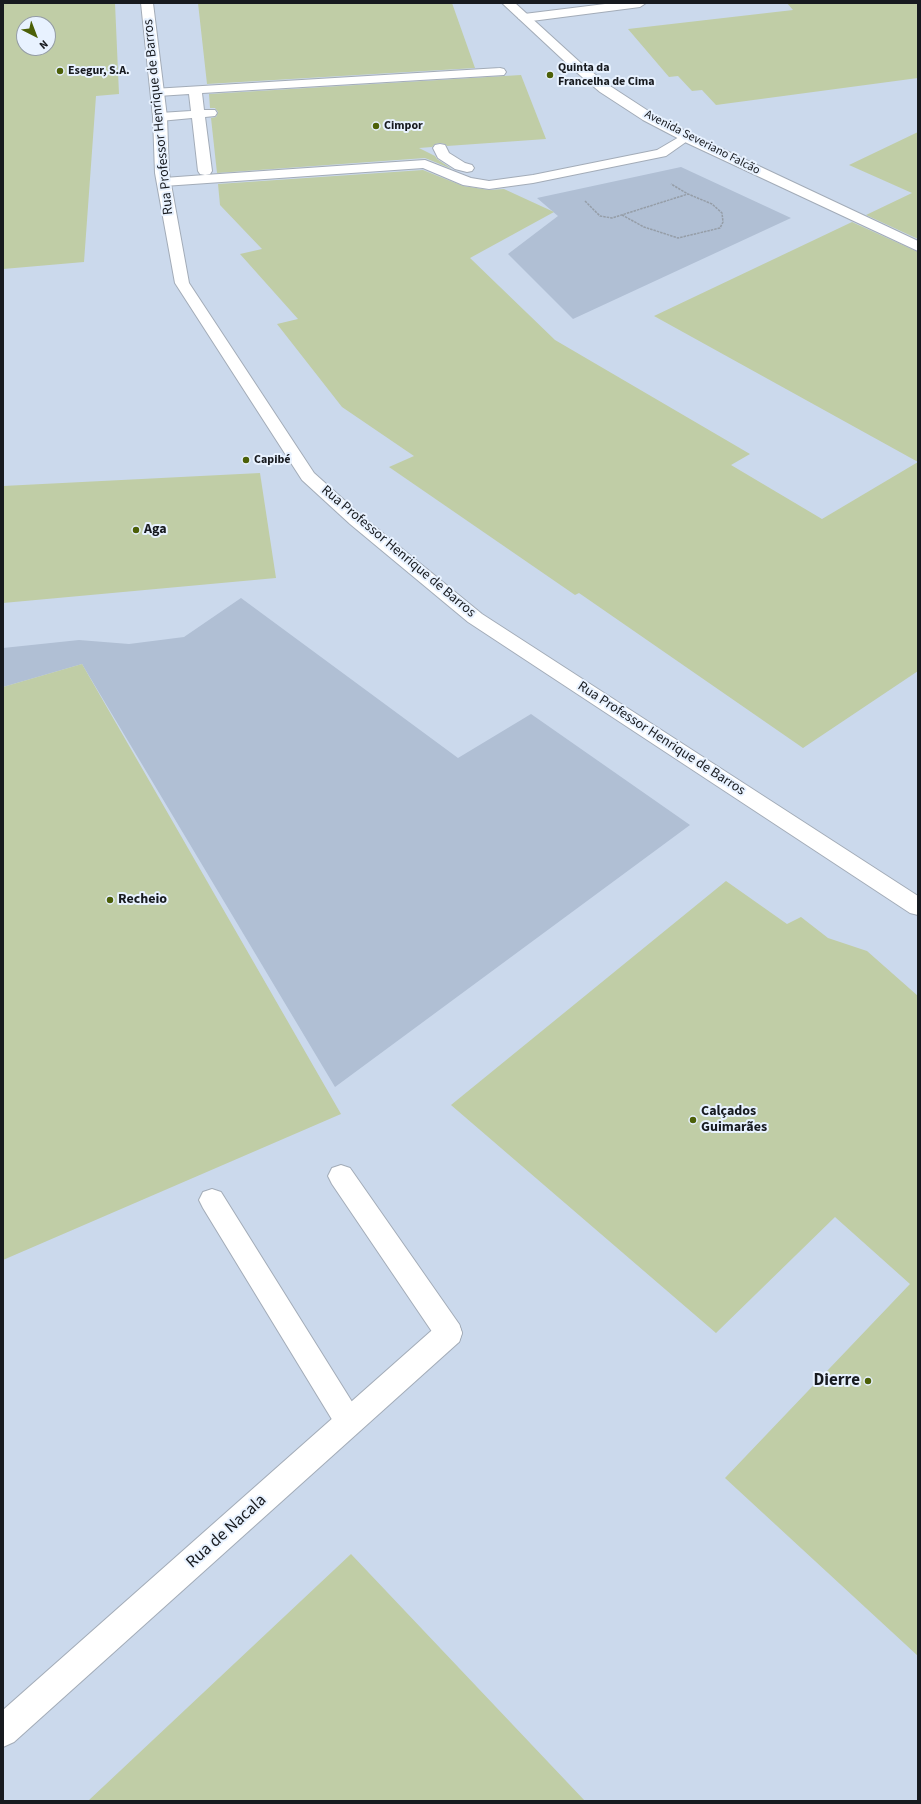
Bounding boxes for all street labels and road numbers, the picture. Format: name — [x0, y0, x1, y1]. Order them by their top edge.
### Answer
street label: Rua Professor Henrique de Barros — [140, 18, 178, 216]
street label: Avenida Severiano Falcão — [642, 108, 762, 178]
street label: Rua Professor Henrique de Barros — [317, 482, 479, 622]
street label: Rua Professor Henrique de Barros — [574, 678, 748, 800]
street label: Rua de Nacala — [183, 1491, 271, 1573]

